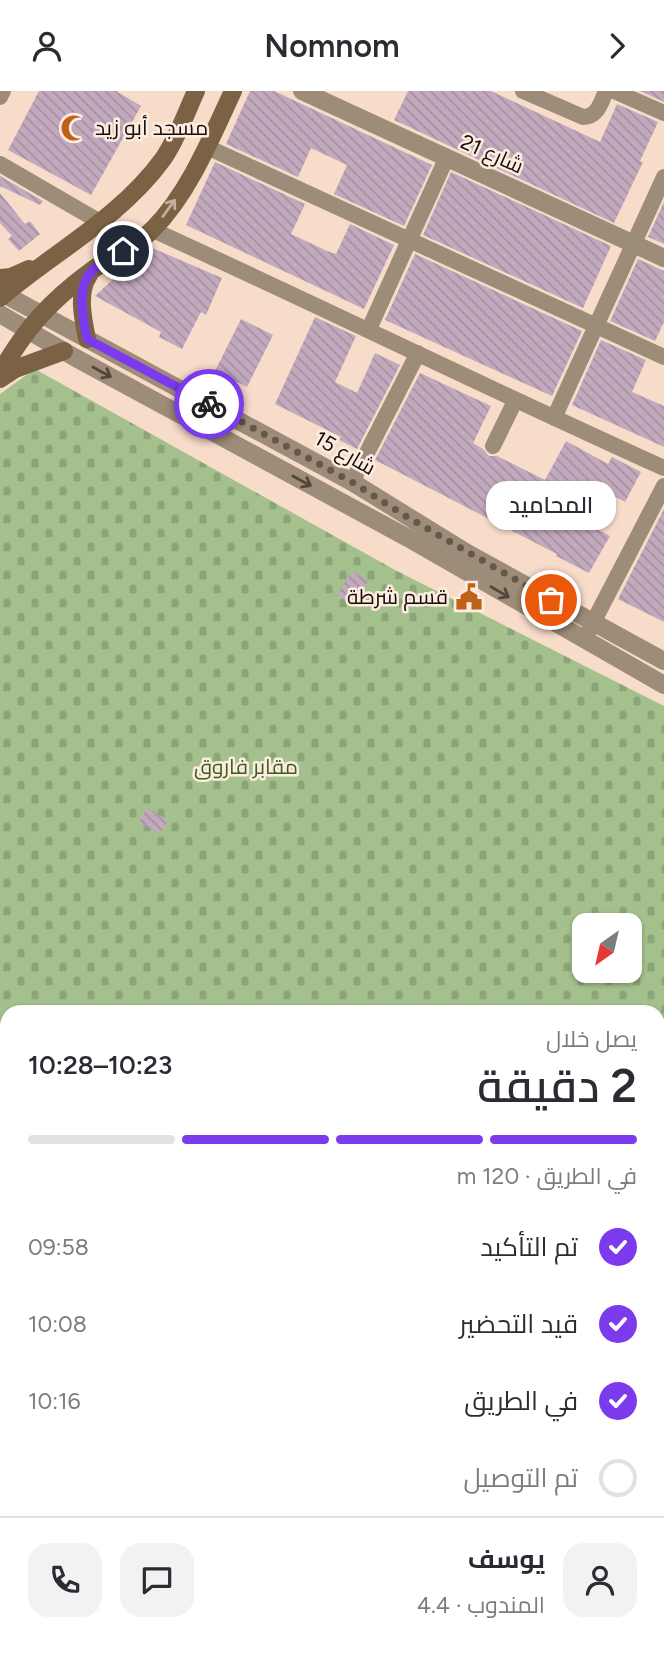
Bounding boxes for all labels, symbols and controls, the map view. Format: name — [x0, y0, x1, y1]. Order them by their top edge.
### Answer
icon: person — [28, 27, 66, 65]
text: Nomnom — [264, 27, 400, 65]
icon: forward — [598, 27, 636, 65]
mosque icon: مسجد أبو زيد — [59, 113, 89, 143]
place label: مسجد أبو زيد — [95, 115, 208, 140]
street label: شارع 21 — [456, 129, 528, 180]
one-way arrow — [162, 199, 176, 218]
pin — [93, 221, 153, 281]
icon: home — [104, 232, 142, 270]
one-way arrow — [91, 366, 112, 379]
courier — [174, 369, 244, 439]
icon: bike — [190, 385, 228, 423]
street label: شارع 15 — [309, 425, 380, 482]
one-way arrow — [291, 474, 312, 488]
callout: المحاميد — [486, 481, 616, 530]
text: المحاميد — [509, 491, 593, 519]
pin — [521, 570, 581, 630]
icon: bag — [532, 581, 570, 619]
public building icon: قسم شرطة — [454, 582, 484, 612]
place label: قسم شرطة — [347, 584, 448, 611]
one-way arrow — [489, 586, 510, 599]
park label: مقابر فاروق — [194, 754, 298, 780]
north arrow — [572, 913, 642, 983]
map controls — [572, 913, 642, 983]
text: يصل خلال — [546, 1025, 637, 1053]
text: 10:23–10:28 — [28, 1049, 172, 1081]
text: 2 دقيقة — [477, 1058, 637, 1114]
text: في الطريق · 120 m — [457, 1162, 637, 1190]
icon: check — [599, 1228, 637, 1266]
text: تم التأكيد — [480, 1231, 578, 1263]
text: 09:58 — [28, 1233, 89, 1261]
icon: check — [599, 1305, 637, 1343]
text: قيد التحضير — [459, 1308, 578, 1340]
text: 10:08 — [28, 1310, 87, 1338]
icon: check — [599, 1382, 637, 1420]
text: في الطريق — [464, 1385, 578, 1417]
text: 10:16 — [28, 1387, 81, 1415]
text: تم التوصيل — [464, 1462, 578, 1494]
button: phone — [28, 1543, 102, 1617]
button: chat — [120, 1543, 194, 1617]
text: يوسف — [468, 1543, 545, 1575]
button: person — [563, 1543, 637, 1617]
text: المندوب · 4.4 — [417, 1591, 545, 1619]

